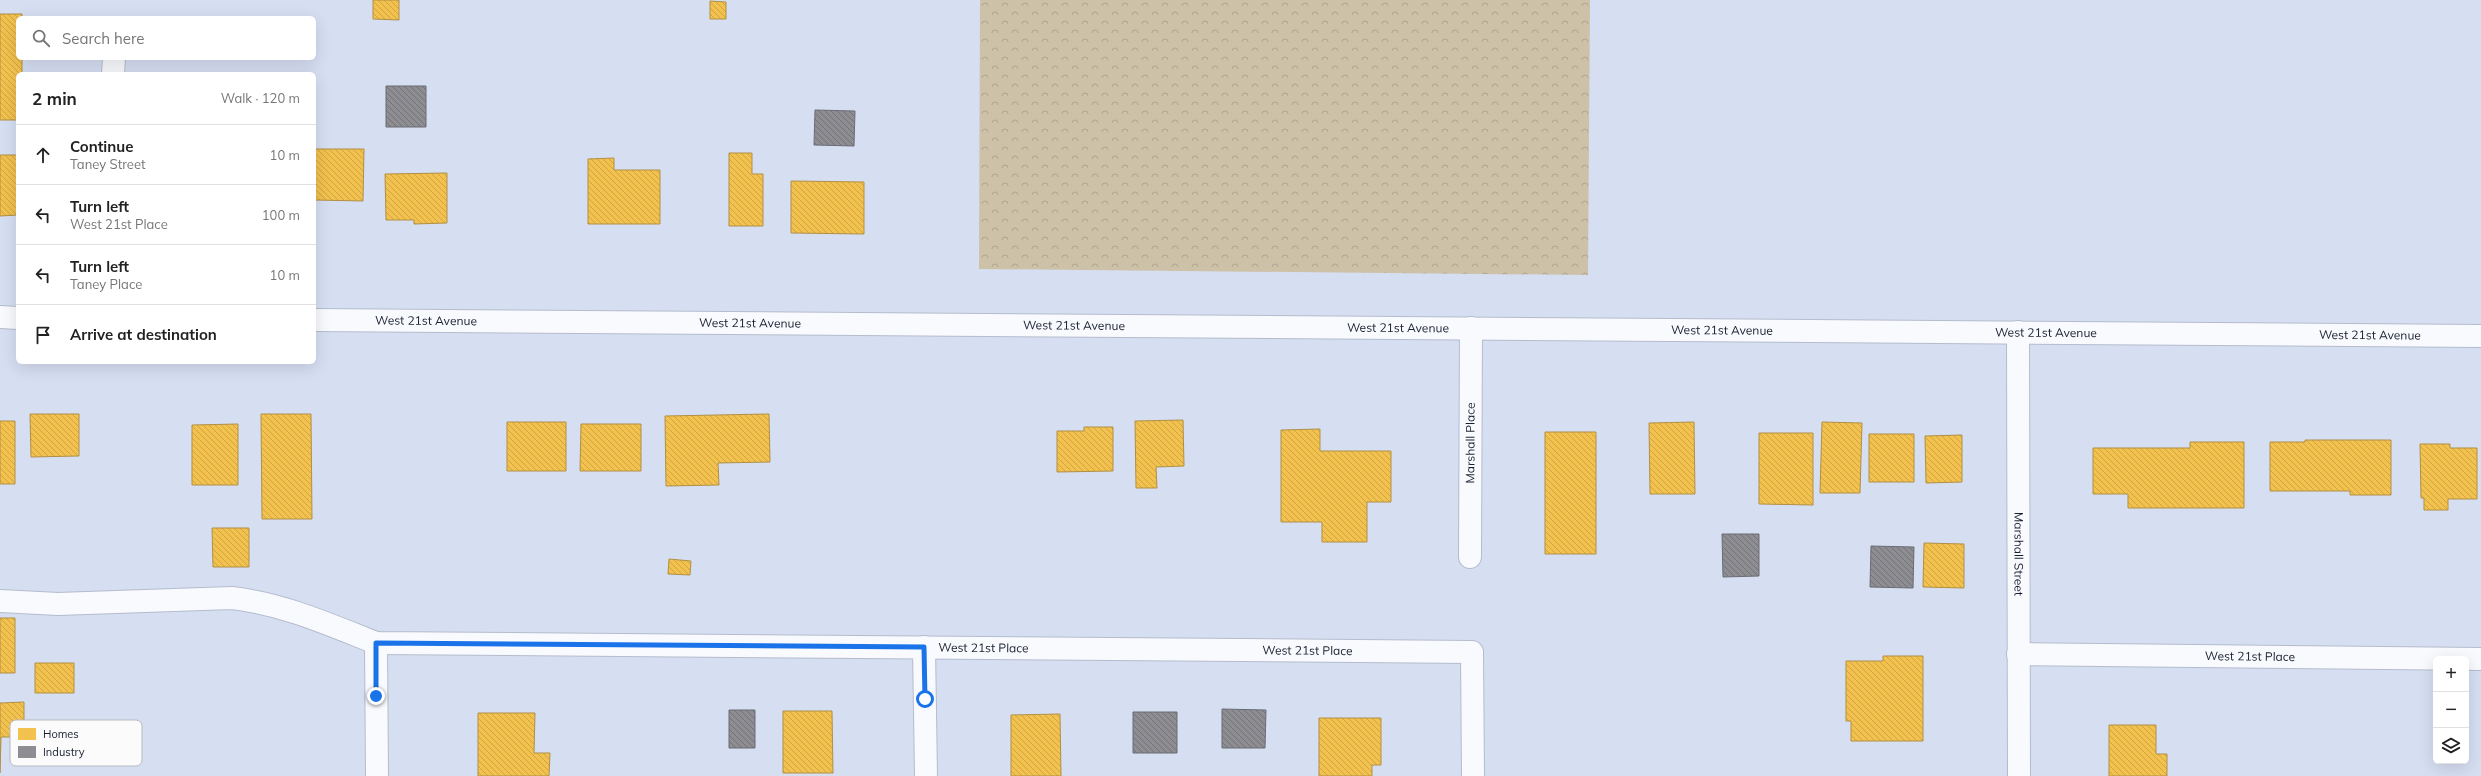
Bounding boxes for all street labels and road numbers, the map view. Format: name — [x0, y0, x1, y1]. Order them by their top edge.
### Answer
street label: West 21st Avenue — [375, 312, 477, 328]
street label: West 21st Avenue — [699, 315, 801, 331]
street label: West 21st Avenue — [1023, 317, 1125, 333]
street label: West 21st Avenue — [1347, 320, 1449, 335]
street label: West 21st Avenue — [1671, 322, 1773, 338]
street label: West 21st Avenue — [1995, 324, 2097, 340]
street label: West 21st Avenue — [2319, 327, 2421, 343]
street label: Marshall Place — [1462, 402, 1478, 484]
street label: Marshall Street — [2011, 512, 2027, 596]
street label: West 21st Place — [938, 640, 1029, 655]
street label: West 21st Place — [1262, 642, 1353, 658]
street label: West 21st Place — [2205, 648, 2295, 664]

